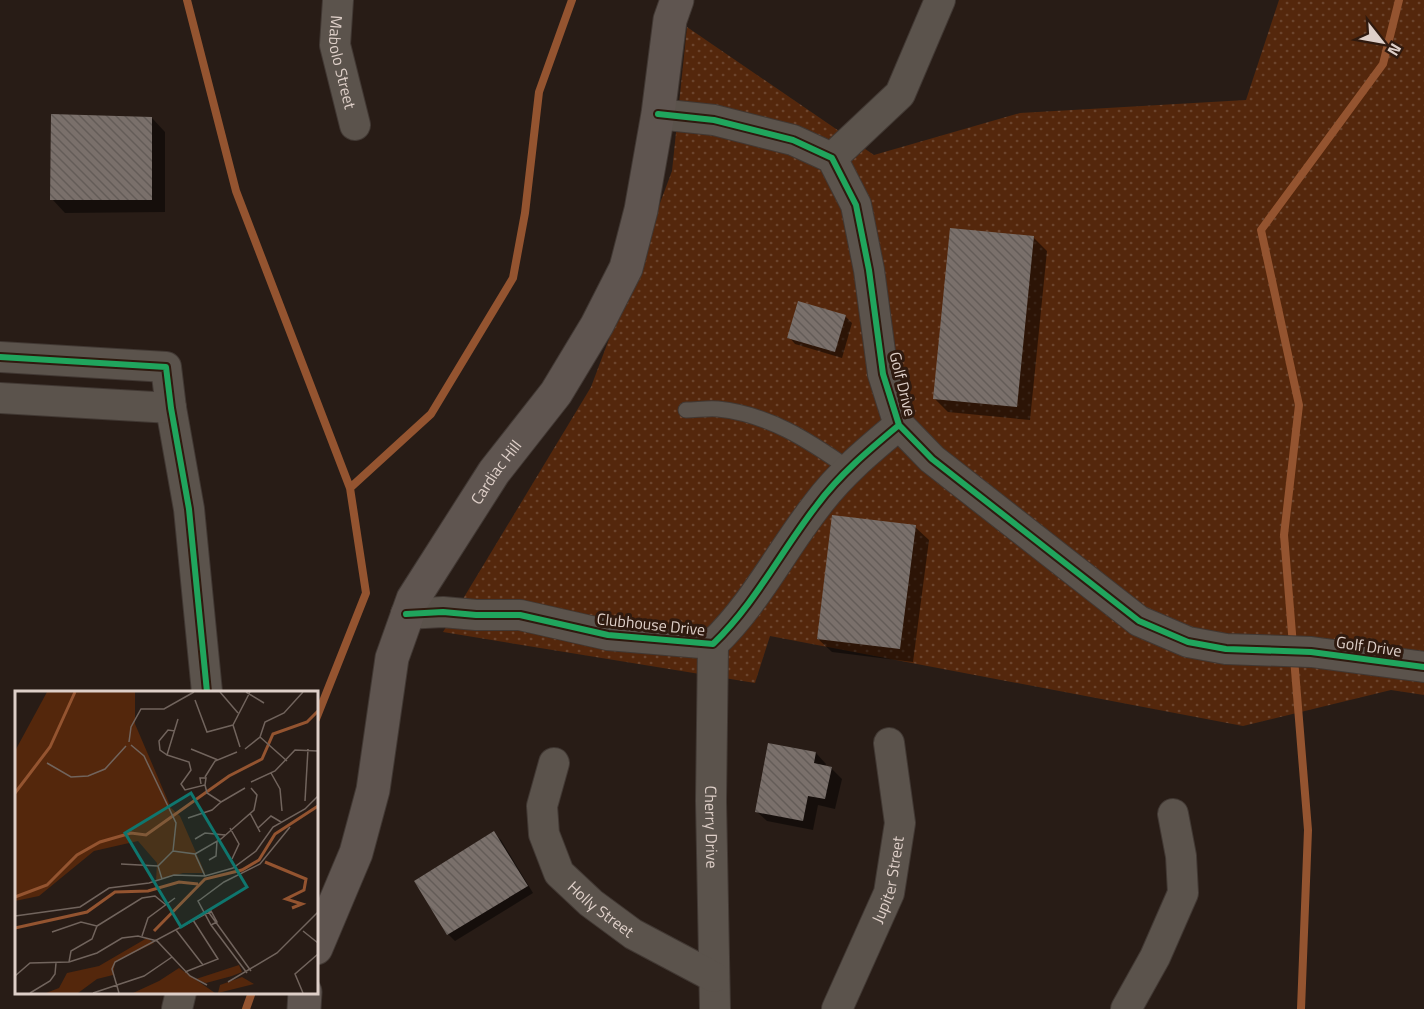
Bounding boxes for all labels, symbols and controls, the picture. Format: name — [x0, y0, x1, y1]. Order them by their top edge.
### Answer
north arrow — [1352, 12, 1412, 72]
street label: Mabolo Street — [323, 14, 363, 112]
text: N — [1382, 39, 1408, 61]
street label: Golf Drive — [883, 349, 923, 419]
street label: Cardiac Hill — [464, 435, 527, 509]
street label: Clubhouse Drive — [596, 606, 706, 642]
street label: Golf Drive — [1335, 630, 1403, 662]
inset map — [15, 691, 318, 994]
street label: Cherry Drive — [699, 785, 724, 869]
street label: Jupiter Street — [865, 834, 910, 927]
street label: Holly Street — [562, 875, 640, 943]

